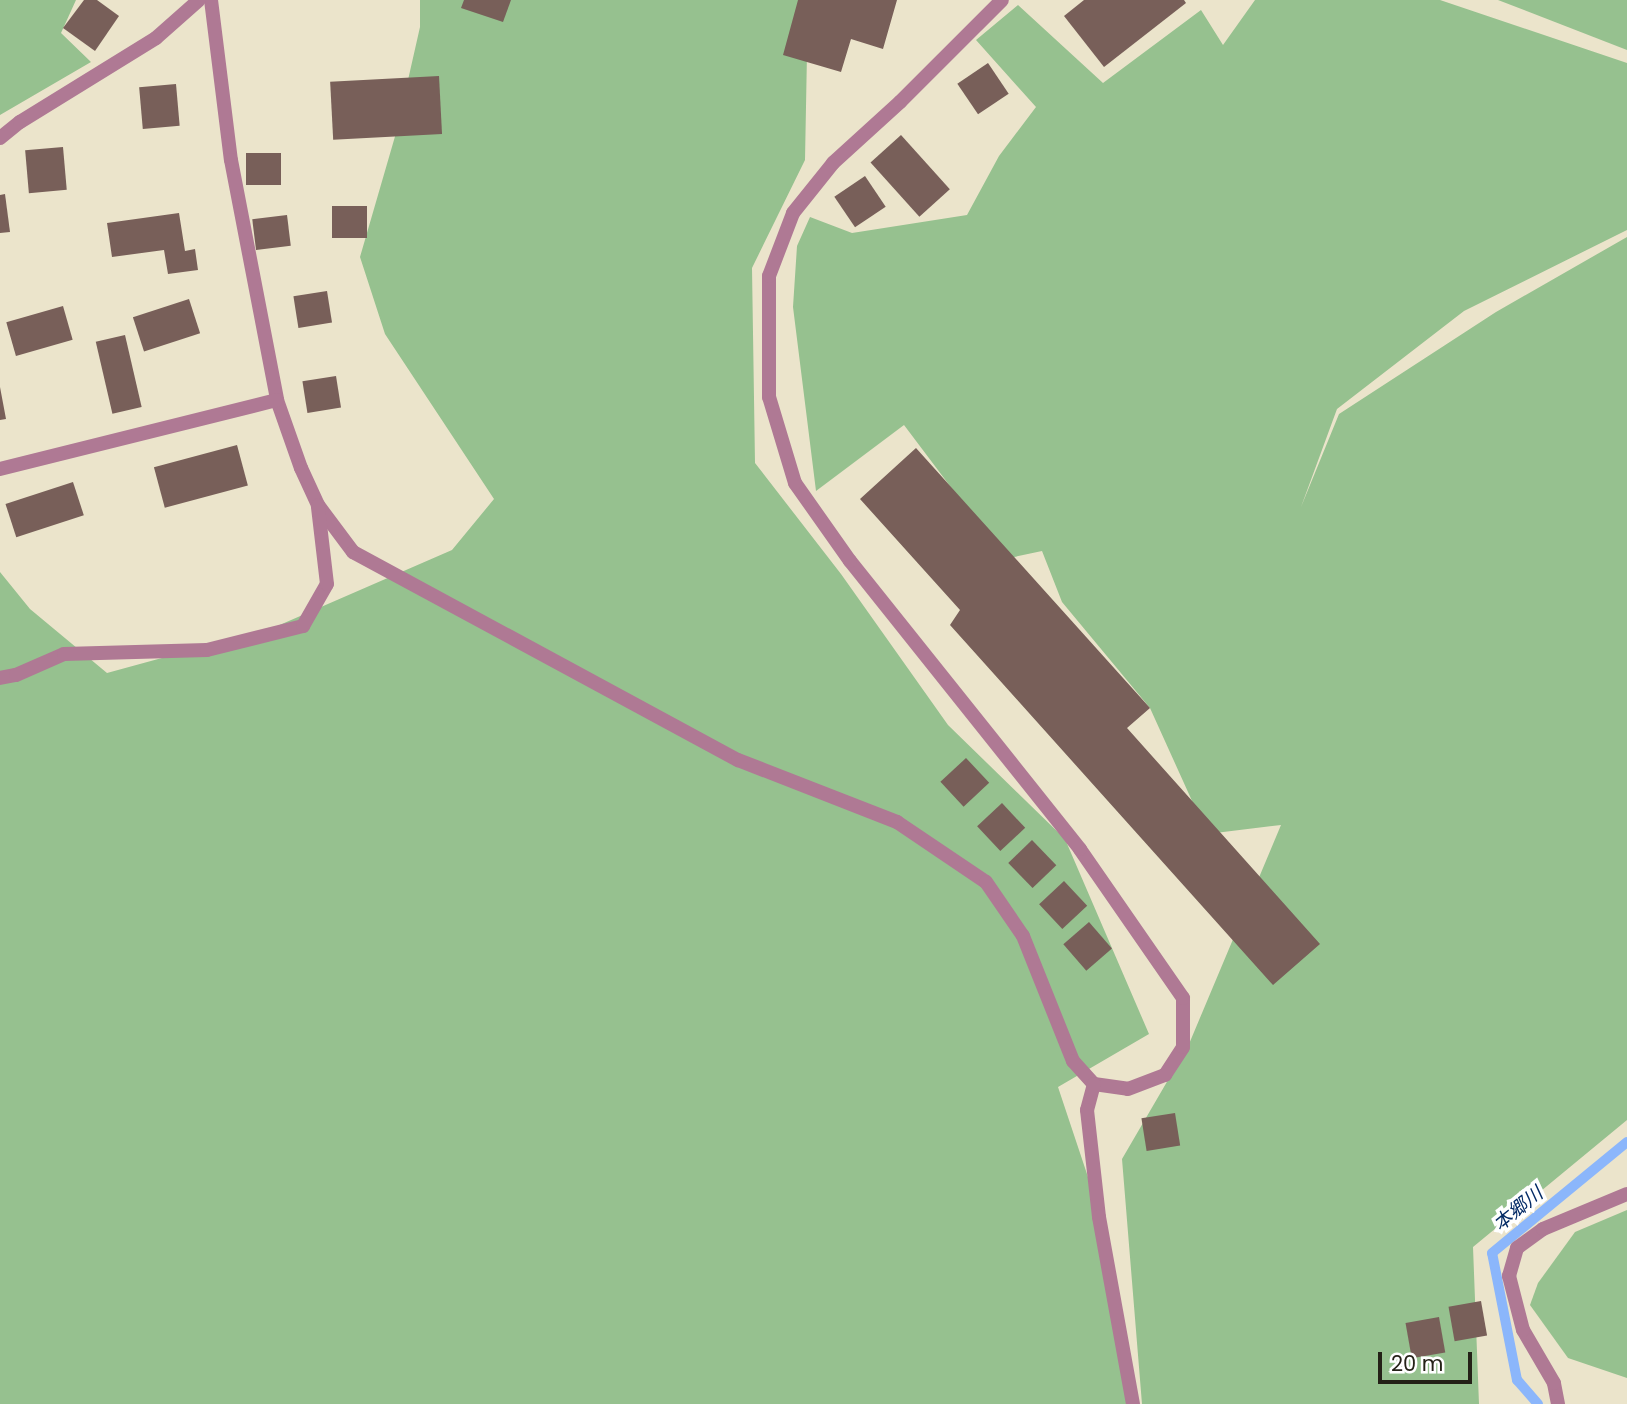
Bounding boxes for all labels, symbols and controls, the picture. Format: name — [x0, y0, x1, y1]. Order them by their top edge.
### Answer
water label: 本郷川 — [1489, 1182, 1547, 1236]
scale bar — [1382, 1338, 1476, 1382]
text: 20 m — [1391, 1349, 1444, 1378]

